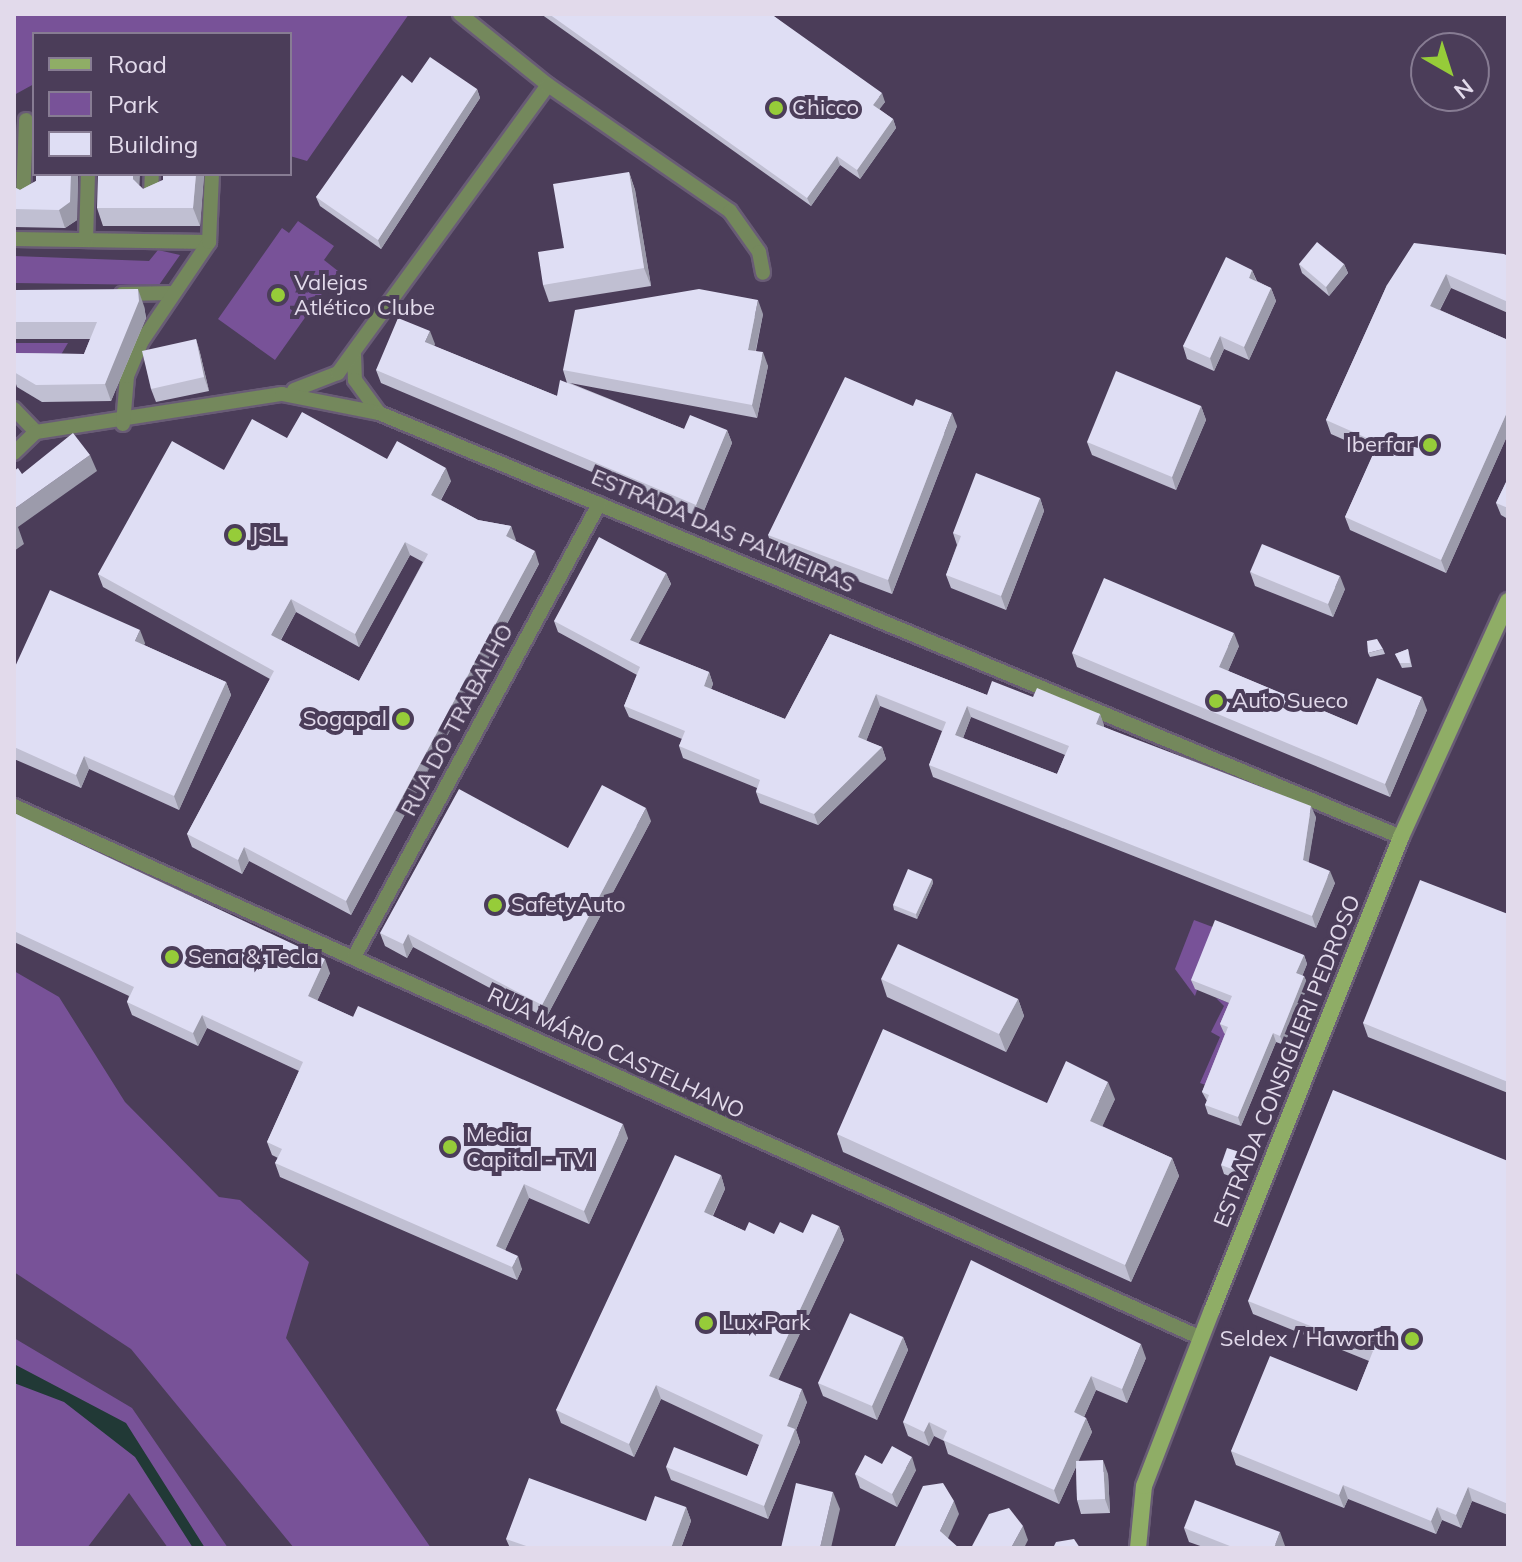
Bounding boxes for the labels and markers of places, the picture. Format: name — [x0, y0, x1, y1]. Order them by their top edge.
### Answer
place label: Chicco — [792, 95, 859, 121]
marker: Chicco — [767, 99, 785, 117]
place label: Valejas Atlético Clube — [294, 269, 435, 320]
marker: Valejas Atlético Clube — [269, 286, 287, 304]
place label: Iberfar — [1346, 432, 1414, 458]
marker: Iberfar — [1421, 436, 1439, 454]
place label: JSL — [251, 522, 284, 548]
marker: JSL — [226, 526, 244, 544]
place label: Auto Sueco — [1232, 688, 1348, 714]
marker: Auto Sueco — [1207, 692, 1225, 710]
place label: Sogapal — [303, 706, 387, 732]
marker: Sogapal — [394, 710, 412, 728]
place label: SafetyAuto — [511, 892, 626, 918]
marker: SafetyAuto — [486, 896, 504, 914]
place label: Sena & Tecla — [188, 944, 319, 970]
marker: Sena & Tecla — [163, 948, 181, 966]
place label: Media Capital - TVI — [466, 1121, 594, 1172]
marker: Media Capital - TVI — [441, 1138, 459, 1156]
place label: Lux Park — [722, 1310, 810, 1336]
marker: Lux Park — [697, 1314, 715, 1332]
place label: Seldex / Haworth — [1220, 1326, 1396, 1352]
marker: Seldex / Haworth — [1403, 1330, 1421, 1348]

